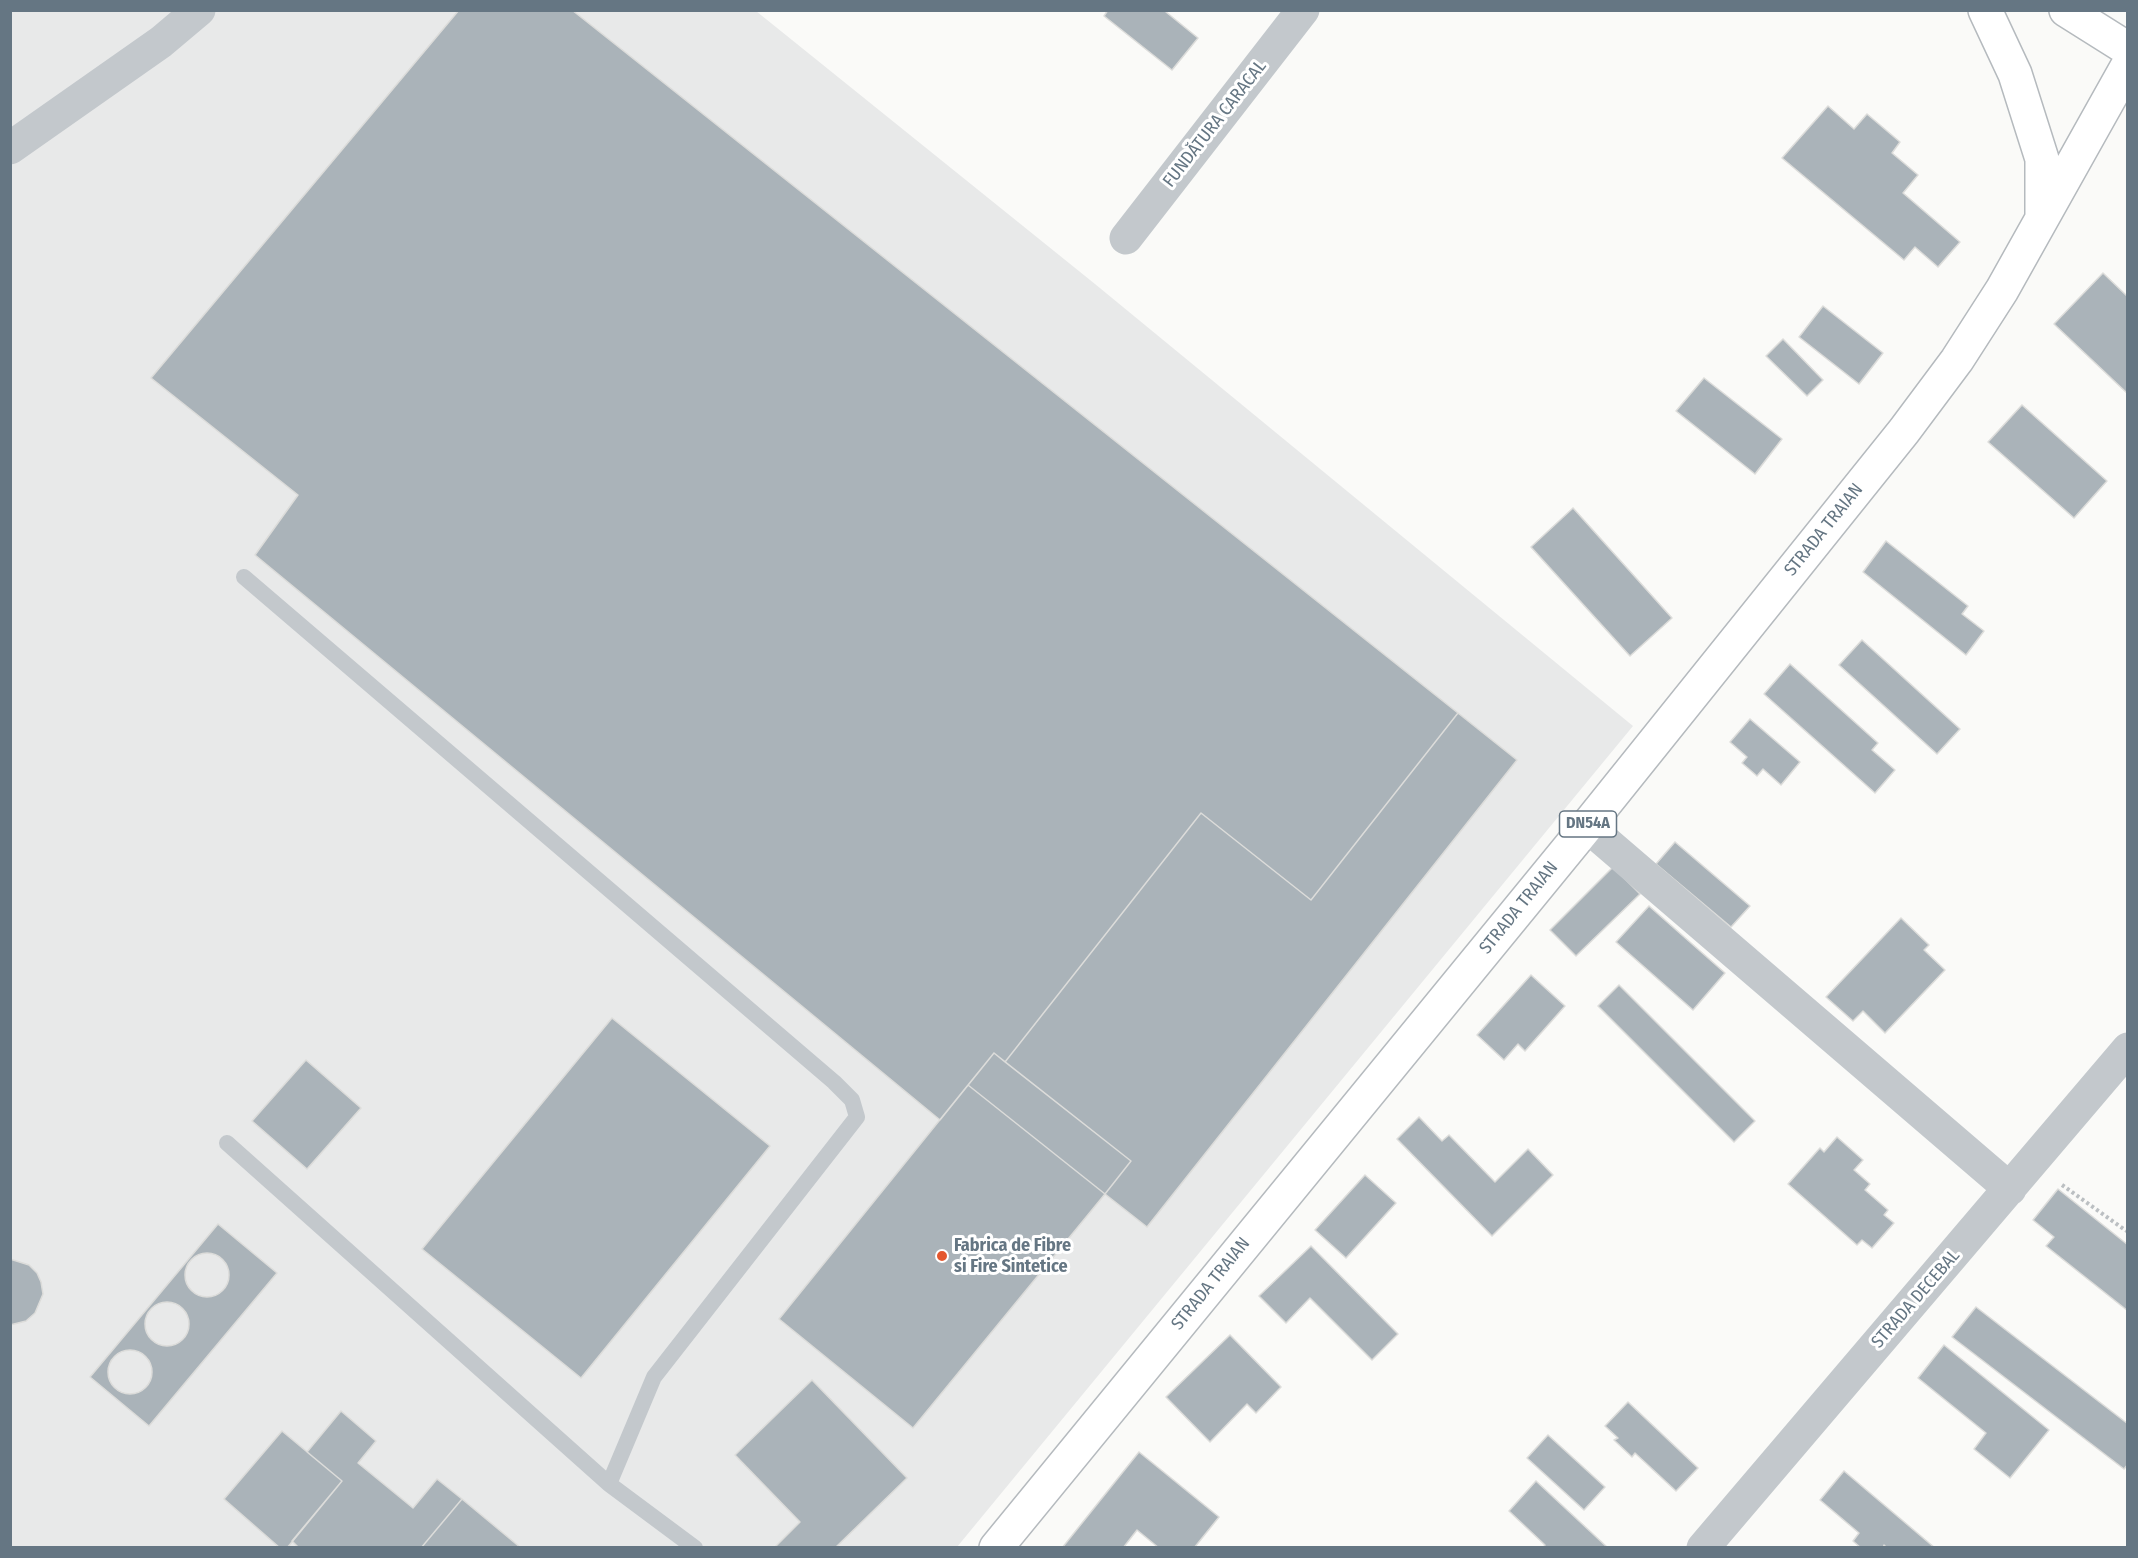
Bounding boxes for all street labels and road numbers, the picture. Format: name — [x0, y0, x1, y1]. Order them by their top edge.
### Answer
street label: FUNDĂTURA CARACAL — [1159, 56, 1271, 192]
street label: STRADA TRAIAN — [1780, 479, 1868, 581]
road number: DN54A — [1560, 811, 1616, 837]
street label: STRADA TRAIAN — [1475, 857, 1563, 959]
street label: STRADA TRAIAN — [1167, 1233, 1255, 1335]
street label: STRADA DECEBAL — [1867, 1245, 1965, 1353]

